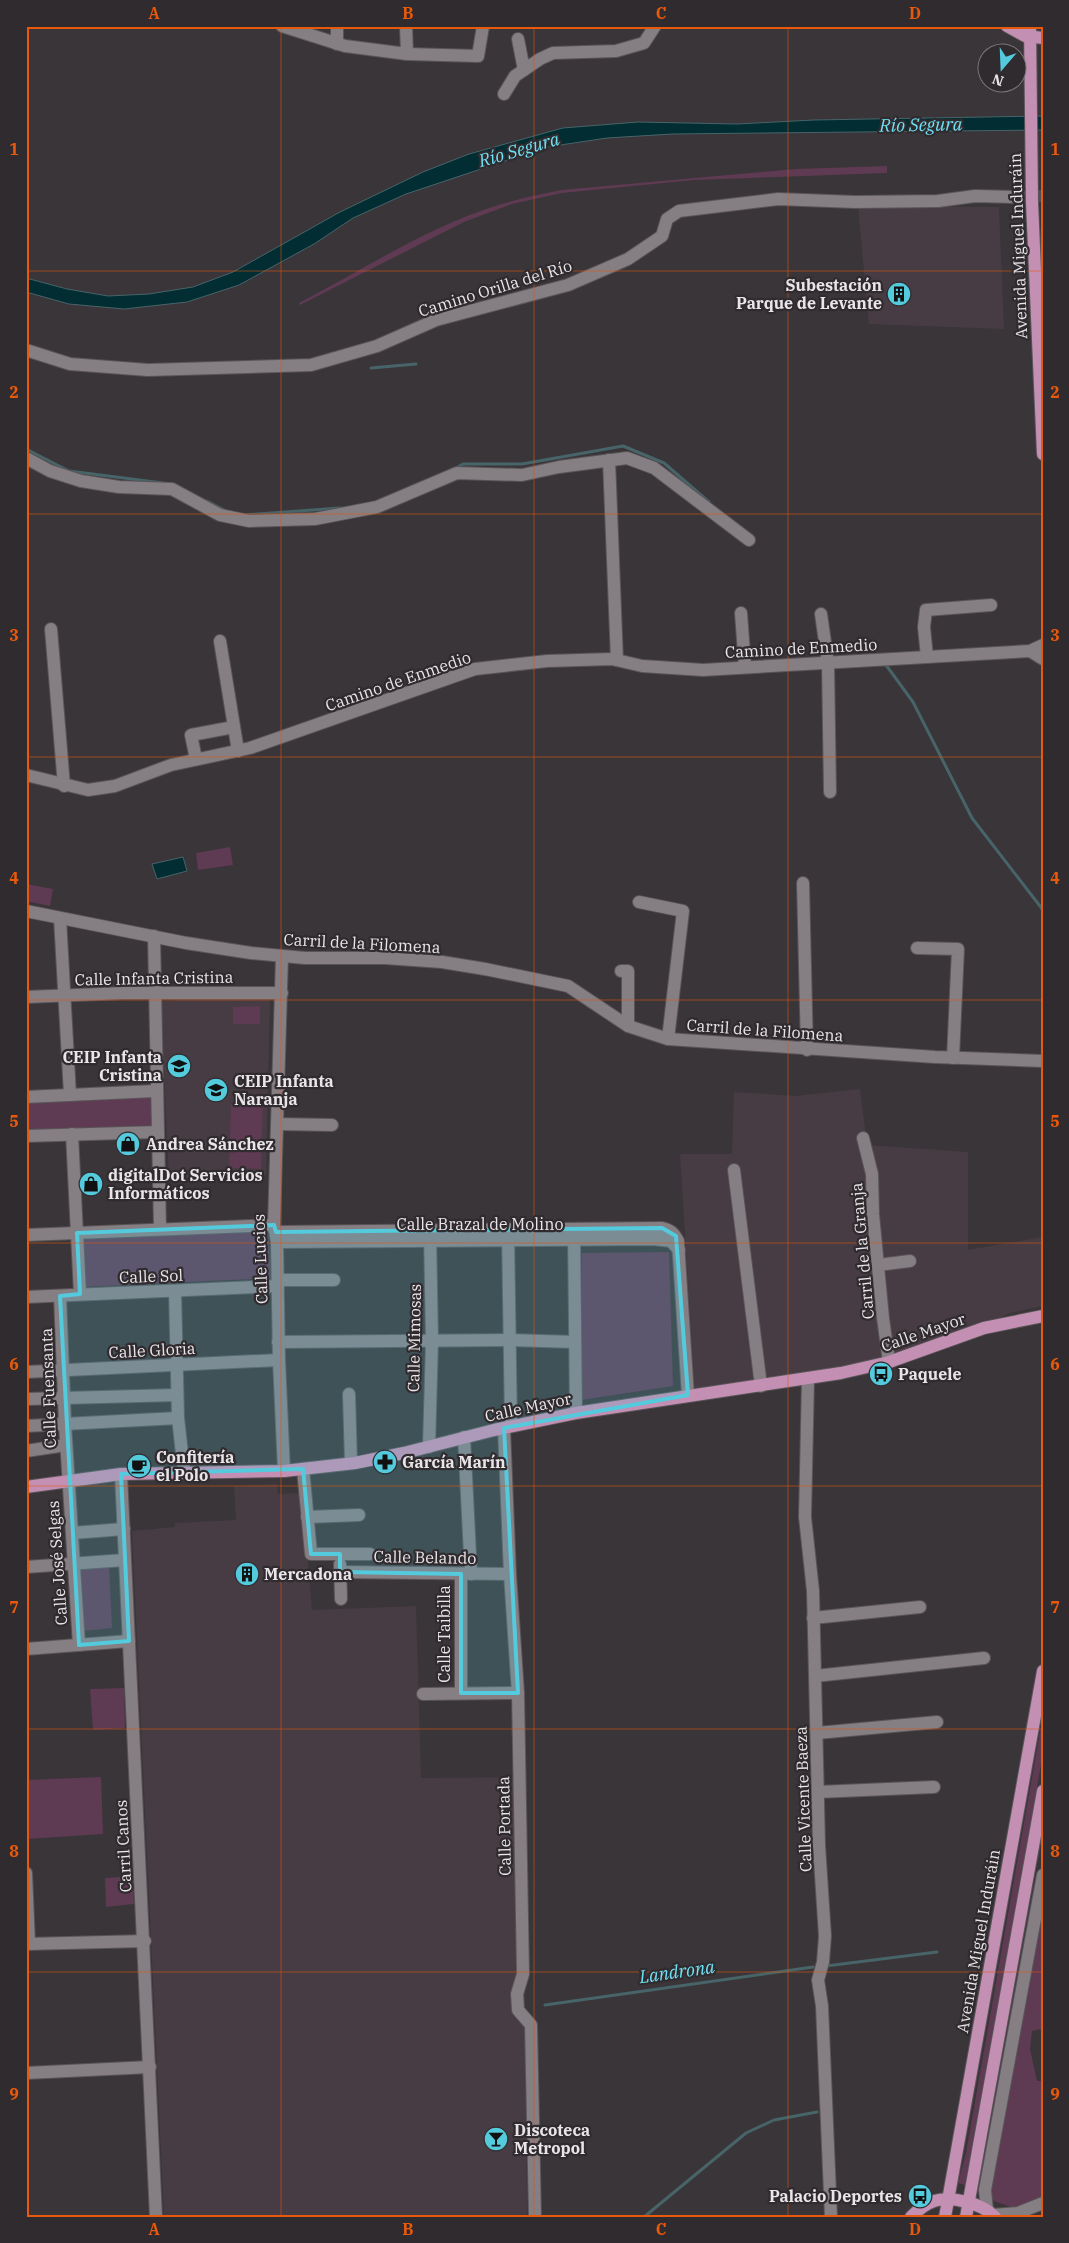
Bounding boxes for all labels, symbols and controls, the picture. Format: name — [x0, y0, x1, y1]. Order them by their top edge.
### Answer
text: A — [148, 3, 160, 23]
text: B — [402, 3, 414, 23]
text: C — [656, 3, 666, 23]
text: D — [909, 3, 921, 23]
north arrow — [976, 42, 1026, 92]
text: N — [990, 70, 1006, 91]
water label: Río Segura — [878, 112, 963, 137]
water label: Río Segura — [475, 127, 562, 172]
text: 1 — [9, 139, 19, 159]
text: 1 — [1050, 139, 1060, 159]
street label: Avenida Miguel Induráin — [1005, 153, 1031, 339]
street label: Camino Orilla del Río — [416, 255, 574, 321]
place label: Subestación Parque de Levante — [736, 275, 882, 313]
building icon: Subestación Parque de Levante — [886, 281, 912, 307]
text: 2 — [9, 382, 19, 402]
text: 2 — [1050, 382, 1060, 402]
text: 3 — [9, 625, 19, 645]
text: 3 — [1050, 625, 1060, 645]
street label: Camino de Enmedio — [724, 634, 878, 662]
street label: Camino de Enmedio — [323, 647, 473, 715]
text: 4 — [9, 868, 19, 888]
text: 4 — [1050, 868, 1060, 888]
street label: Carril de la Filomena — [283, 929, 441, 957]
street label: Calle Infanta Cristina — [74, 967, 234, 989]
street label: Carril de la Filomena — [686, 1015, 844, 1045]
place label: CEIP Infanta Cristina — [62, 1047, 162, 1085]
school or university icon: CEIP Infanta Cristina — [166, 1053, 192, 1079]
place label: CEIP Infanta Naranja — [234, 1071, 334, 1109]
school or university icon: CEIP Infanta Naranja — [203, 1077, 229, 1103]
text: 5 — [9, 1111, 19, 1131]
text: 5 — [1050, 1111, 1060, 1131]
shop icon: Andrea Sánchez — [115, 1131, 141, 1157]
place label: Andrea Sánchez — [146, 1134, 274, 1154]
place label: digitalDot Servicios Informáticos — [108, 1165, 263, 1203]
shop icon: digitalDot Servicios Informáticos — [78, 1171, 104, 1197]
street label: Carril de la Granja — [846, 1182, 878, 1320]
street label: Calle Lucios — [248, 1214, 272, 1304]
street label: Calle Brazal de Molino — [397, 1214, 563, 1234]
street label: Calle Sol — [119, 1265, 184, 1287]
street label: Calle Mimosas — [403, 1284, 425, 1392]
street label: Calle Mayor — [878, 1308, 968, 1356]
street label: Calle Fuensanta — [36, 1327, 60, 1448]
street label: Calle Gloria — [108, 1338, 196, 1362]
text: 6 — [9, 1354, 19, 1374]
text: 6 — [1050, 1354, 1060, 1374]
bus stop icon: Paquele — [868, 1361, 894, 1387]
place label: Paquele — [898, 1364, 962, 1384]
street label: Calle Mayor — [483, 1388, 573, 1426]
place label: Confitería el Polo — [156, 1447, 234, 1485]
pharmacy icon: García Marín — [372, 1449, 398, 1475]
place label: García Marín — [402, 1452, 506, 1472]
cafe icon: Confitería el Polo — [126, 1453, 152, 1479]
street label: Calle José Selgas — [43, 1500, 71, 1626]
street label: Calle Belando — [374, 1546, 476, 1568]
building icon: Mercadona — [234, 1561, 260, 1587]
place label: Mercadona — [264, 1564, 352, 1584]
street label: Calle Taibilla — [434, 1585, 454, 1683]
text: 7 — [9, 1597, 19, 1617]
text: 7 — [1050, 1597, 1060, 1617]
street label: Calle Vicente Baeza — [790, 1726, 816, 1872]
street label: Calle Portada — [493, 1776, 515, 1876]
street label: Carril Canos — [111, 1799, 135, 1893]
text: 8 — [9, 1841, 19, 1861]
text: 8 — [1050, 1841, 1060, 1861]
street label: Avenida Miguel Induráin — [952, 1848, 1004, 2034]
water label: Landrona — [637, 1955, 716, 1988]
text: 9 — [9, 2084, 19, 2104]
text: 9 — [1050, 2084, 1060, 2104]
place label: Discoteca Metropol — [514, 2120, 590, 2158]
bar icon: Discoteca Metropol — [483, 2126, 509, 2152]
bus stop icon: Palacio Deportes — [907, 2183, 933, 2209]
place label: Palacio Deportes — [769, 2186, 902, 2206]
text: A — [148, 2219, 160, 2239]
text: B — [402, 2219, 414, 2239]
text: C — [656, 2219, 666, 2239]
text: D — [909, 2219, 921, 2239]

